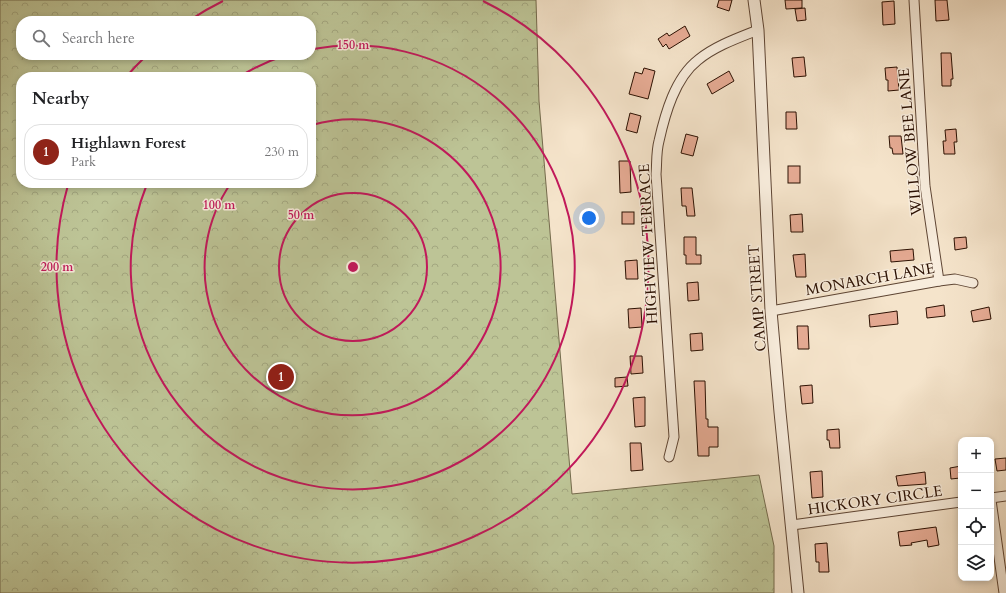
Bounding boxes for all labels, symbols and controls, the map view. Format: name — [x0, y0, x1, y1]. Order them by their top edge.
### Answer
search box — [16, 16, 316, 60]
icon: search — [30, 27, 52, 49]
text: Search here — [62, 28, 135, 48]
text: 150 m — [337, 37, 370, 53]
street label: WILLOW BEE LANE — [894, 67, 926, 218]
text: Nearby — [32, 87, 89, 110]
text: Highlawn Forest — [71, 133, 186, 153]
text: 1 — [43, 143, 49, 161]
text: 230 m — [265, 143, 299, 161]
text: Park — [71, 153, 96, 171]
street label: HIGHVIEW TERRACE — [634, 163, 662, 325]
text: 100 m — [203, 197, 236, 213]
text: 50 m — [288, 207, 315, 223]
your location — [579, 208, 599, 228]
street label: CAMP STREET — [743, 244, 771, 352]
street label: MONARCH LANE — [804, 258, 936, 300]
text: 200 m — [41, 259, 74, 275]
centre of rings — [346, 260, 360, 274]
pin: 1 — [268, 362, 294, 392]
map controls — [958, 437, 994, 581]
button: + — [958, 437, 994, 473]
button: − — [958, 473, 994, 509]
street label: HICKORY CIRCLE — [806, 481, 944, 519]
button: locate — [958, 509, 994, 545]
button: layers — [958, 545, 994, 581]

